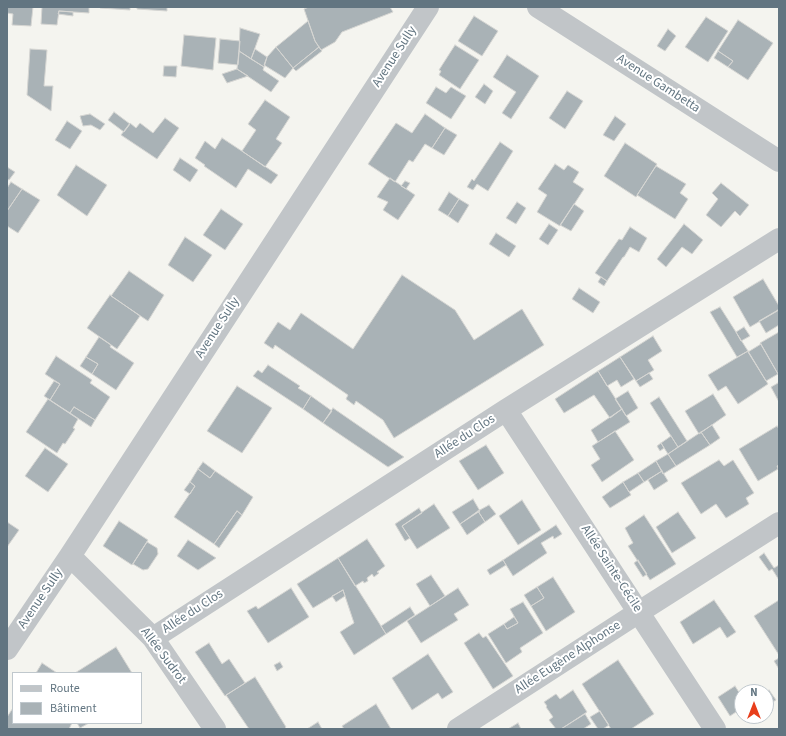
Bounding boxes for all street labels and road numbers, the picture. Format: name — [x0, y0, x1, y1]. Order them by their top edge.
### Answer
street label: Avenue Sully — [370, 24, 420, 90]
street label: Avenue Gambetta — [613, 51, 703, 117]
street label: Avenue Sully — [193, 295, 243, 361]
street label: Allée du Clos — [432, 412, 498, 462]
street label: Allée Sainte-Cécile — [577, 523, 645, 615]
street label: Avenue Sully — [15, 566, 67, 632]
street label: Allée du Clos — [160, 587, 226, 637]
street label: Allée Eugène Alphonse — [512, 618, 624, 698]
street label: Allée Sudrot — [137, 625, 189, 687]

